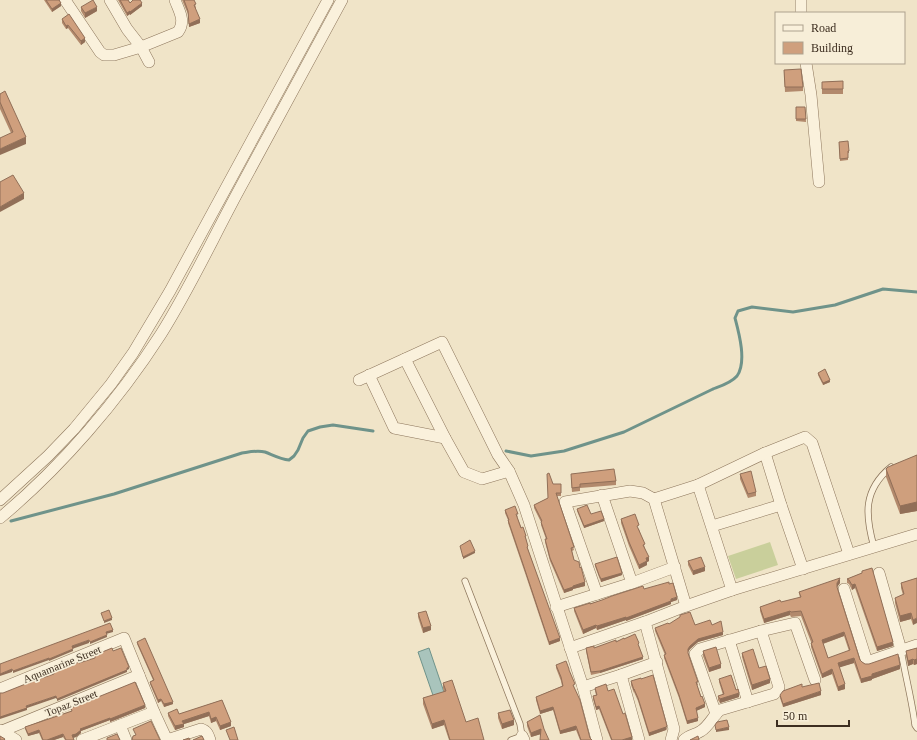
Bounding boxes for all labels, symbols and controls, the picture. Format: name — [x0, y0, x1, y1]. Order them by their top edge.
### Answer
legend — [775, 12, 905, 64]
text: Road — [811, 21, 836, 35]
text: Building — [811, 41, 853, 55]
street label: Aquamarine Street — [21, 643, 103, 685]
street label: Topaz Street — [43, 687, 99, 719]
scale bar — [777, 702, 849, 728]
text: 50 m — [783, 709, 808, 723]

